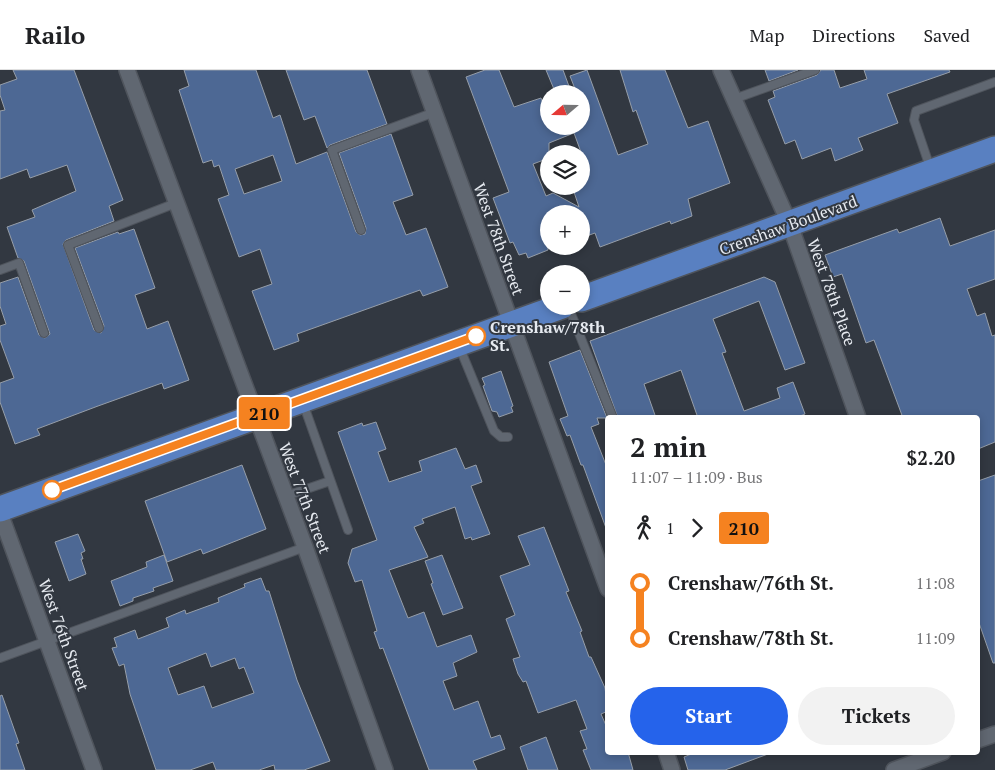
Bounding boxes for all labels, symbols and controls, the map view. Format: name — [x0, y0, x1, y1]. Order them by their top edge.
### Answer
text: Railo — [25, 19, 85, 51]
text: Map — [749, 23, 784, 47]
text: Directions — [812, 23, 895, 47]
text: Saved — [923, 23, 970, 47]
north arrow — [540, 85, 590, 135]
map controls — [540, 85, 590, 315]
button: layers — [540, 145, 590, 195]
street label: West 78th Street — [469, 180, 529, 298]
street label: Crenshaw Boulevard — [716, 190, 860, 260]
button: + — [540, 205, 590, 255]
street label: West 78th Place — [802, 235, 862, 349]
button: − — [540, 265, 590, 315]
place label: Crenshaw/78th St. — [490, 316, 606, 356]
marker: Crenshaw/78th St. — [466, 326, 486, 346]
line badge: 210 — [235, 397, 293, 429]
text: 210 — [249, 401, 279, 425]
text: 2 min — [630, 428, 707, 465]
street label: West 77th Street — [274, 439, 336, 557]
text: $2.20 — [906, 445, 955, 470]
text: 11:07 – 11:09 · Bus — [630, 466, 763, 488]
unlabelled marker — [42, 480, 62, 500]
icon: walk — [630, 514, 658, 542]
icon: forward — [683, 514, 711, 542]
text: 210 — [729, 516, 759, 540]
text: 1 — [666, 517, 675, 539]
text: Crenshaw/76th St. — [668, 570, 834, 595]
text: 11:08 — [916, 572, 955, 594]
street label: West 76th Street — [34, 576, 94, 694]
text: Crenshaw/78th St. — [668, 625, 834, 650]
text: 11:09 — [916, 627, 955, 649]
button: Start — [630, 687, 788, 745]
button: Tickets — [798, 687, 955, 745]

